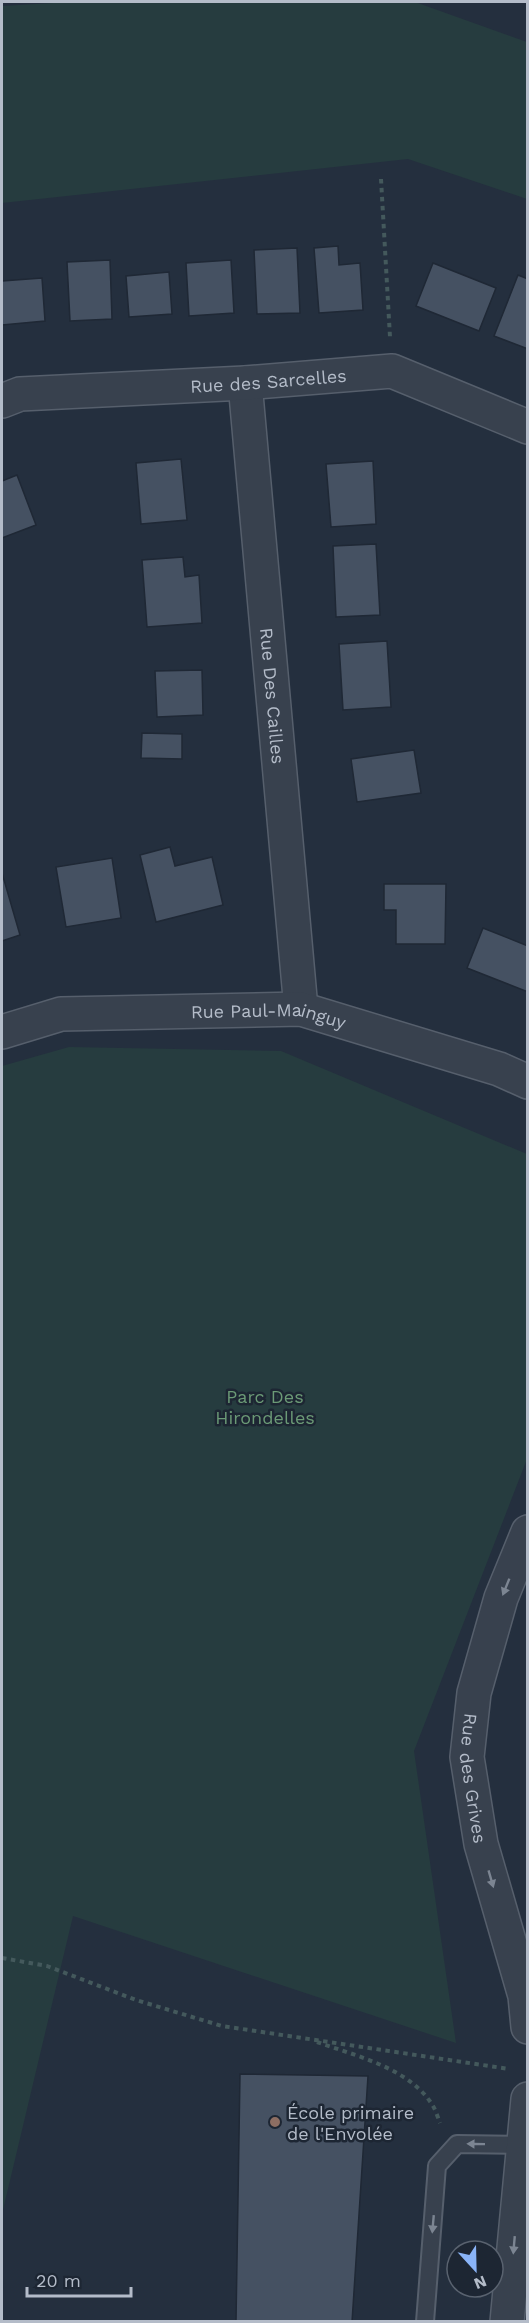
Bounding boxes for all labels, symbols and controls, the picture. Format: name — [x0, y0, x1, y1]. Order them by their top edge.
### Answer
street label: Rue des Sarcelles — [190, 364, 347, 396]
street label: Rue Des Cailles — [256, 627, 290, 765]
street label: Rue Paul-Mainguy — [191, 998, 350, 1033]
park label: Parc Des Hirondelles — [215, 1386, 315, 1428]
one-way arrow — [501, 1578, 511, 1596]
street label: Rue des Grives — [456, 1712, 491, 1845]
one-way arrow — [487, 1870, 496, 1888]
place label: École primaire de l'Envolée — [287, 2102, 414, 2144]
marker: École primaire de l'Envolée — [268, 2115, 282, 2129]
one-way arrow — [466, 2139, 485, 2149]
one-way arrow — [428, 2215, 437, 2234]
one-way arrow — [509, 2235, 519, 2254]
north arrow — [445, 2239, 505, 2299]
scale bar — [27, 2260, 130, 2298]
text: 20 m — [36, 2270, 81, 2291]
text: N — [471, 2271, 489, 2293]

